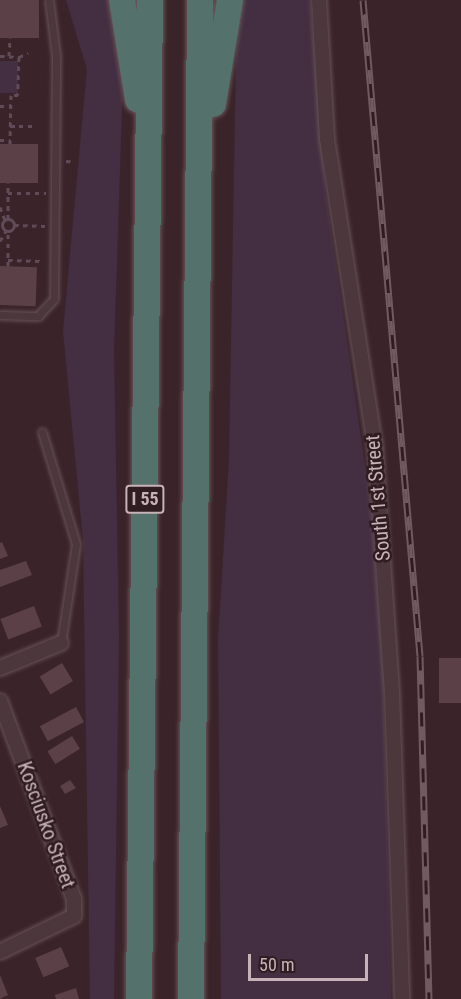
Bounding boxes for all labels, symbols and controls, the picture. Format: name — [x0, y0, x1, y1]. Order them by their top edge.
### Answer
street label: South 1st Street — [361, 434, 395, 562]
road number: I 55 — [124, 484, 166, 514]
street label: Kosciusko Street — [12, 758, 80, 892]
scale bar — [251, 942, 371, 980]
text: 50 m — [259, 954, 294, 975]

